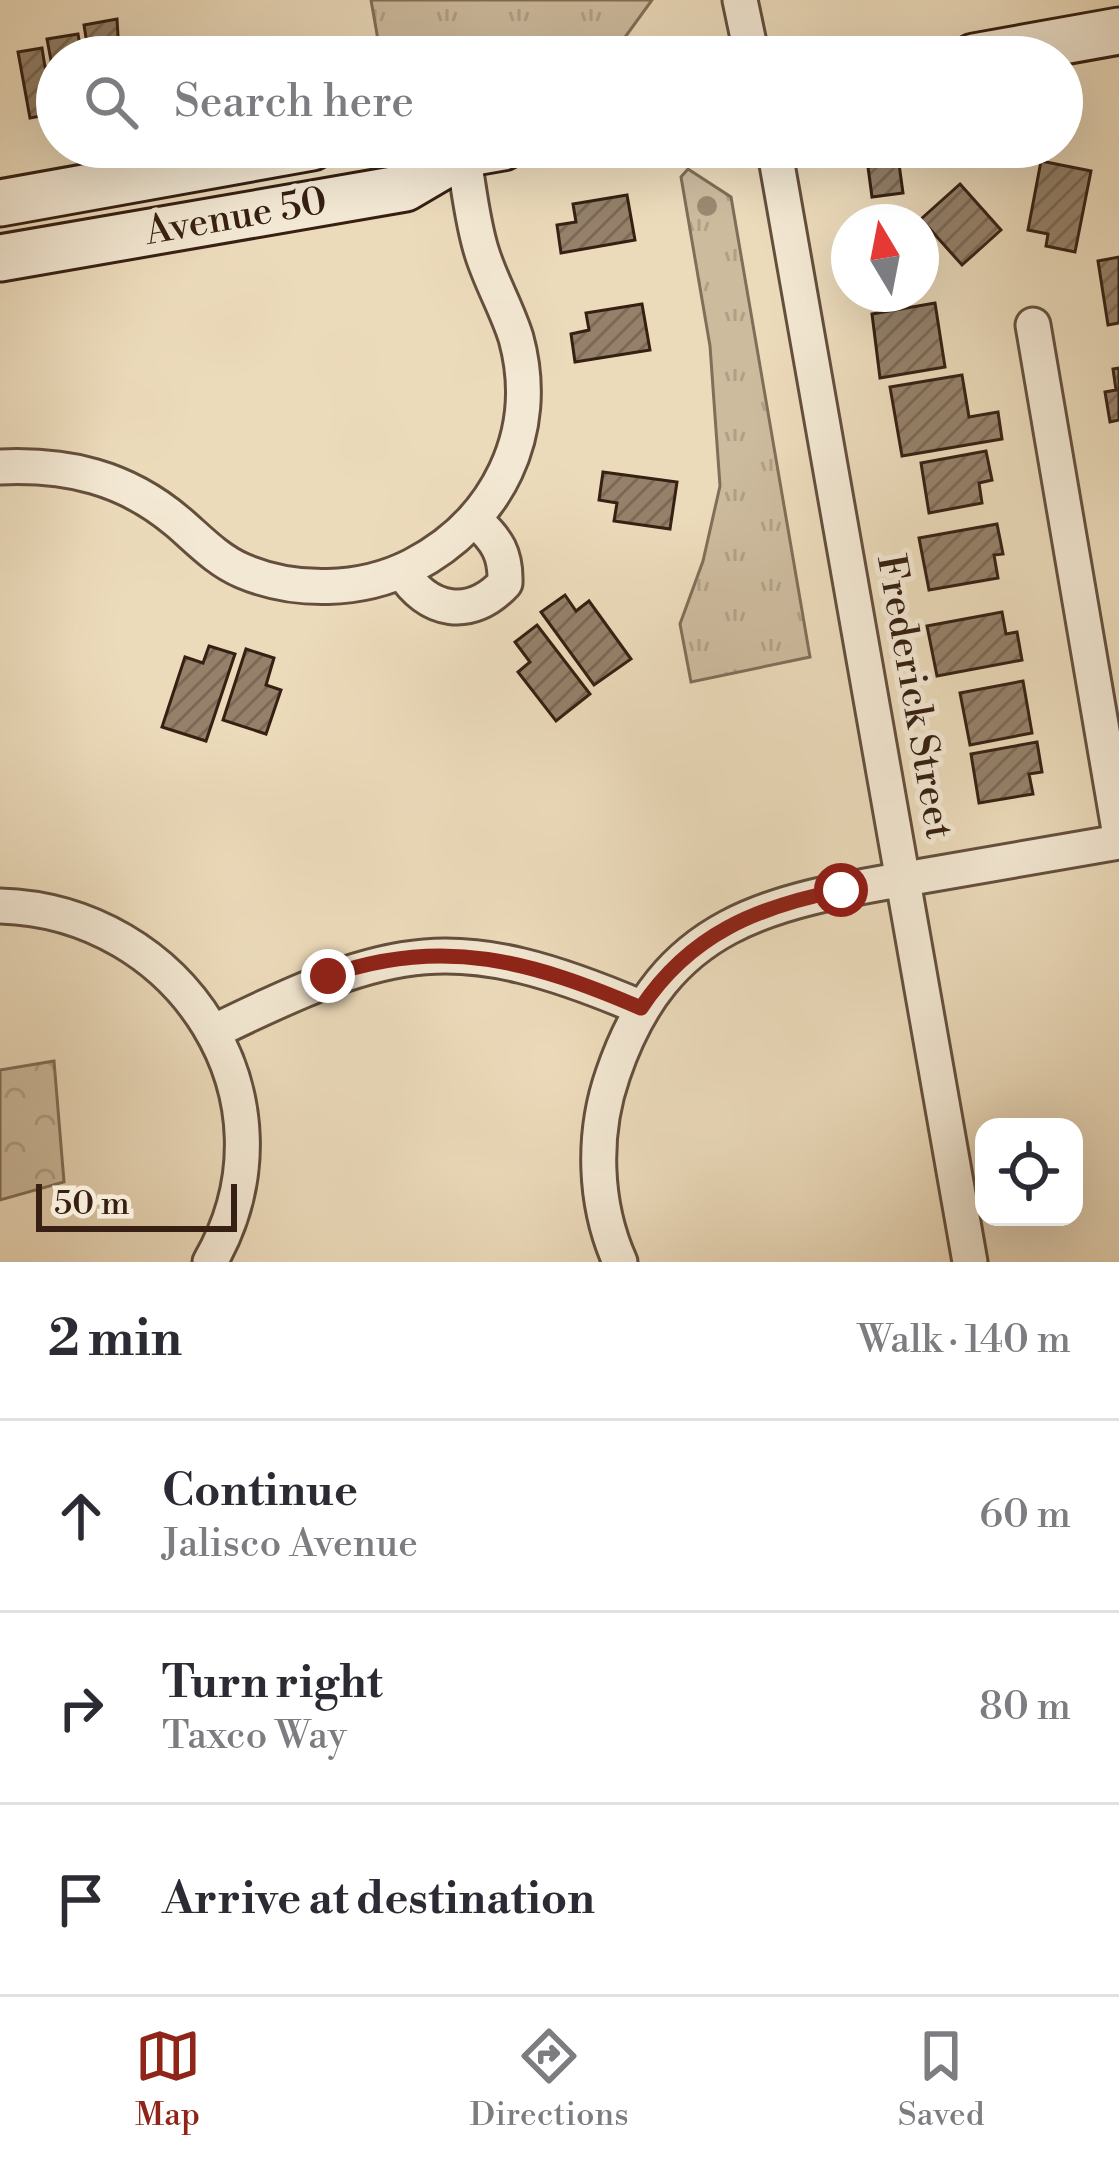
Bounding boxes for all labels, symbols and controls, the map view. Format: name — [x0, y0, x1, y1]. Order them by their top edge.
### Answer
search box — [36, 36, 1083, 168]
icon: search — [78, 69, 144, 135]
text: Search here — [174, 74, 414, 131]
street label: Avenue 50 — [140, 177, 331, 257]
north arrow — [831, 204, 939, 312]
street label: Frederick Street — [865, 551, 963, 843]
route start — [814, 863, 868, 917]
route end — [301, 949, 355, 1003]
map controls — [975, 1118, 1083, 1226]
button: locate — [975, 1118, 1083, 1226]
scale bar — [36, 1178, 237, 1231]
text: 50 m — [54, 1184, 130, 1225]
text: 2 min — [48, 1308, 182, 1372]
text: Walk · 140 m — [857, 1316, 1071, 1365]
text: Continue — [162, 1463, 358, 1520]
icon: ahead — [48, 1483, 114, 1549]
text: 60 m — [979, 1491, 1071, 1540]
text: Jalisco Avenue — [162, 1520, 418, 1569]
text: Turn right — [162, 1655, 383, 1712]
icon: right — [48, 1675, 114, 1741]
text: 80 m — [979, 1683, 1071, 1732]
text: Taxco Way — [162, 1712, 347, 1761]
icon: arrive — [48, 1867, 114, 1933]
text: Arrive at destination — [162, 1871, 595, 1928]
tab: Map — [135, 2023, 201, 2136]
tab: Directions — [470, 2023, 629, 2136]
tab: Saved — [898, 2023, 984, 2136]

